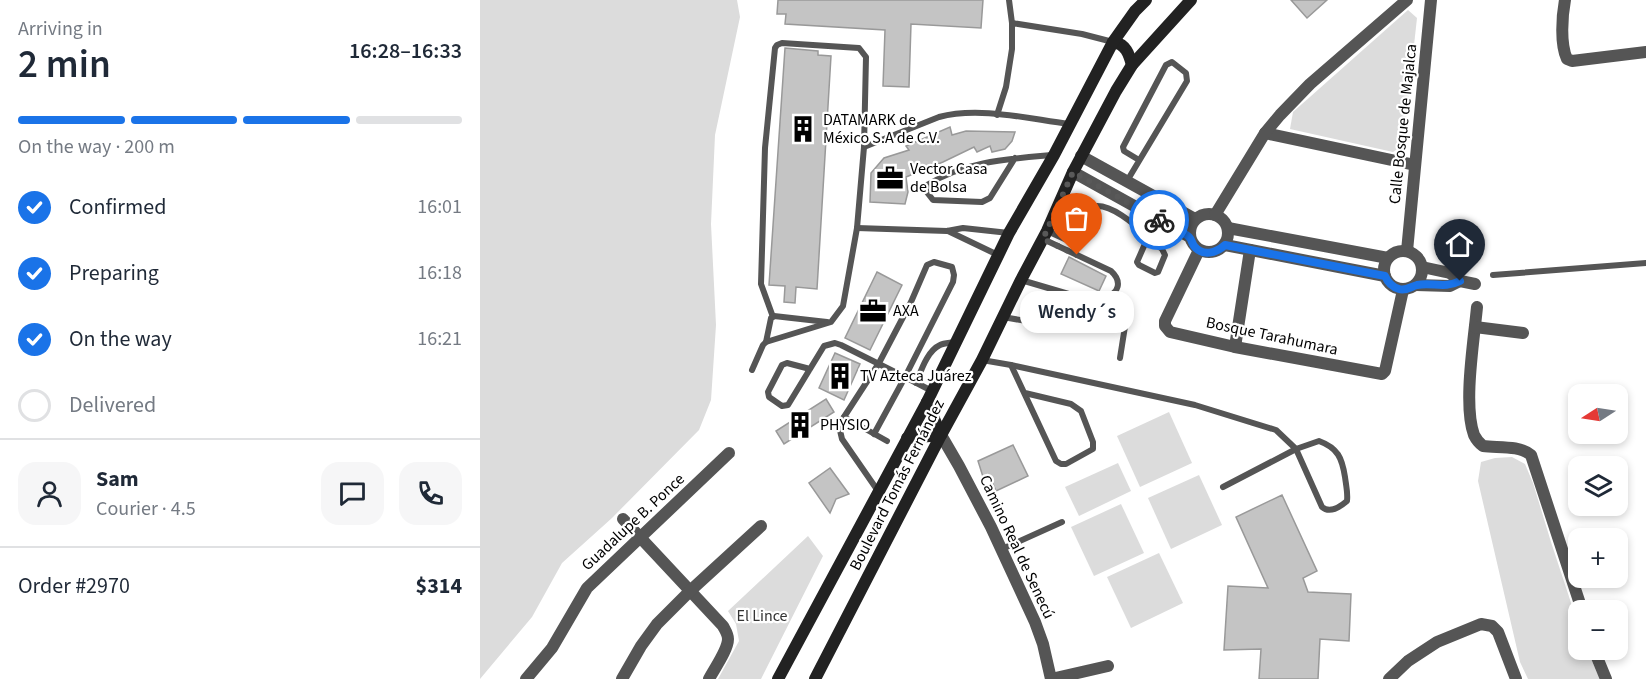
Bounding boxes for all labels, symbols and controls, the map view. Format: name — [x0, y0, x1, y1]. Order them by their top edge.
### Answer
text: Arriving in — [18, 15, 103, 43]
text: 16:28–16:33 — [349, 35, 462, 67]
text: 2 min — [18, 37, 111, 93]
street label: Calle Bosque de Majalca — [1384, 43, 1422, 205]
place label: DATAMARK de México S.A de C.V. — [823, 109, 940, 149]
building icon: DATAMARK de México S.A de C.V. — [788, 114, 818, 144]
text: On the way · 200 m — [18, 133, 175, 161]
place label: Vector Casa de Bolsa — [910, 158, 988, 198]
office icon: Vector Casa de Bolsa — [875, 163, 905, 193]
courier — [1129, 190, 1189, 250]
icon: check — [18, 191, 51, 224]
text: Confirmed — [69, 191, 166, 223]
text: 16:01 — [417, 193, 462, 221]
pin — [1051, 193, 1102, 255]
icon: bag — [1060, 202, 1093, 235]
icon: bike — [1143, 204, 1176, 237]
pin — [1434, 219, 1485, 281]
icon: home — [1443, 228, 1476, 261]
icon: check — [18, 257, 51, 290]
text: Preparing — [69, 257, 159, 289]
text: 16:18 — [417, 259, 462, 287]
callout: Wendy´s — [1020, 291, 1134, 333]
office icon: AXA — [858, 296, 888, 326]
text: Wendy´s — [1038, 298, 1116, 326]
place label: AXA — [893, 300, 919, 322]
street label: Bosque Tarahumara — [1204, 311, 1340, 361]
icon: check — [18, 323, 51, 356]
text: On the way — [69, 323, 172, 355]
text: 16:21 — [417, 325, 462, 353]
building icon: TV Azteca Juárez — [825, 361, 855, 391]
place label: TV Azteca Juárez — [860, 365, 972, 387]
north arrow — [1568, 384, 1628, 444]
map controls — [1568, 384, 1628, 660]
text: Delivered — [69, 389, 156, 421]
street label: Boulevard Tomás Fernández — [844, 395, 950, 574]
building icon: PHYSIO — [785, 410, 815, 440]
place label: PHYSIO — [820, 414, 870, 436]
button: layers — [1568, 456, 1628, 516]
button: person — [18, 462, 81, 525]
button: chat — [321, 462, 384, 525]
button: phone — [399, 462, 462, 525]
text: Sam — [96, 463, 139, 495]
street label: Guadalupe B. Ponce — [577, 468, 690, 576]
street label: Camino Real de Senecú — [974, 472, 1060, 622]
text: Courier · 4.5 — [96, 495, 196, 523]
button: + — [1568, 528, 1628, 588]
text: Order #2970 — [18, 570, 130, 602]
text: $314 — [416, 570, 462, 602]
button: − — [1568, 600, 1628, 660]
park label: El Lince — [736, 605, 788, 627]

